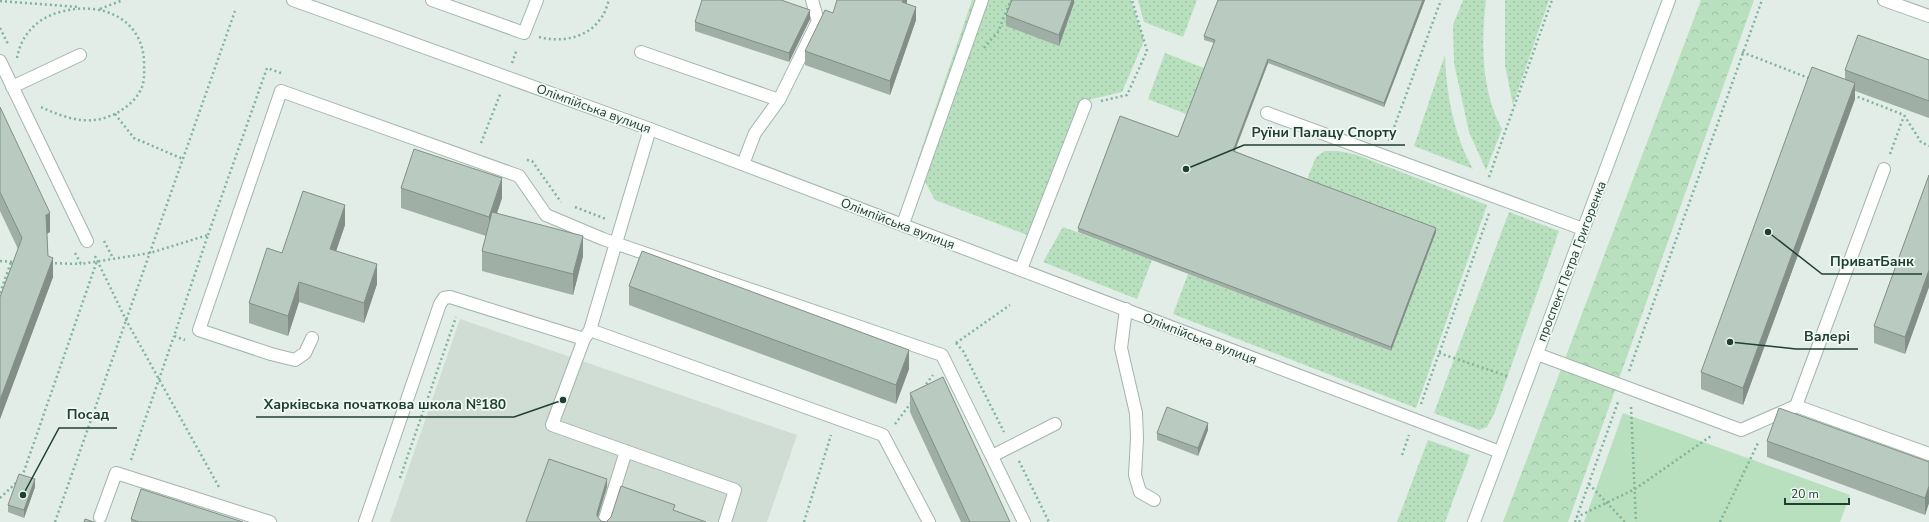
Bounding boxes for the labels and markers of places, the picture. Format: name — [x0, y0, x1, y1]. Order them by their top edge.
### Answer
callout: Руїни Палацу Спорту — [1244, 119, 1405, 145]
callout: ПриватБанк — [1822, 248, 1922, 274]
callout: Валері — [1796, 323, 1858, 349]
callout: Харківська початкова школа №180 — [256, 391, 514, 417]
callout: Посад — [59, 402, 117, 428]

